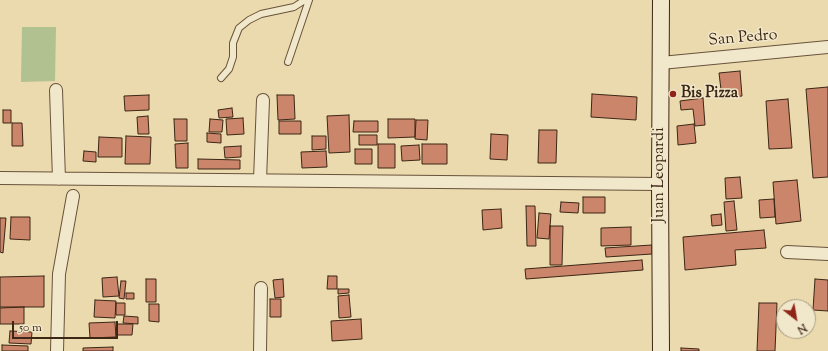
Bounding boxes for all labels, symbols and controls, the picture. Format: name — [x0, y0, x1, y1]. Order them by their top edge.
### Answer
street label: San Pedro — [708, 26, 778, 52]
place label: Bis Pizza — [681, 84, 738, 104]
marker: Bis Pizza — [668, 89, 678, 99]
street label: Juan Leopardi — [650, 127, 670, 223]
north arrow — [776, 299, 816, 339]
scale bar — [14, 313, 120, 339]
text: 50 m — [19, 319, 42, 337]
text: N — [794, 319, 810, 338]

